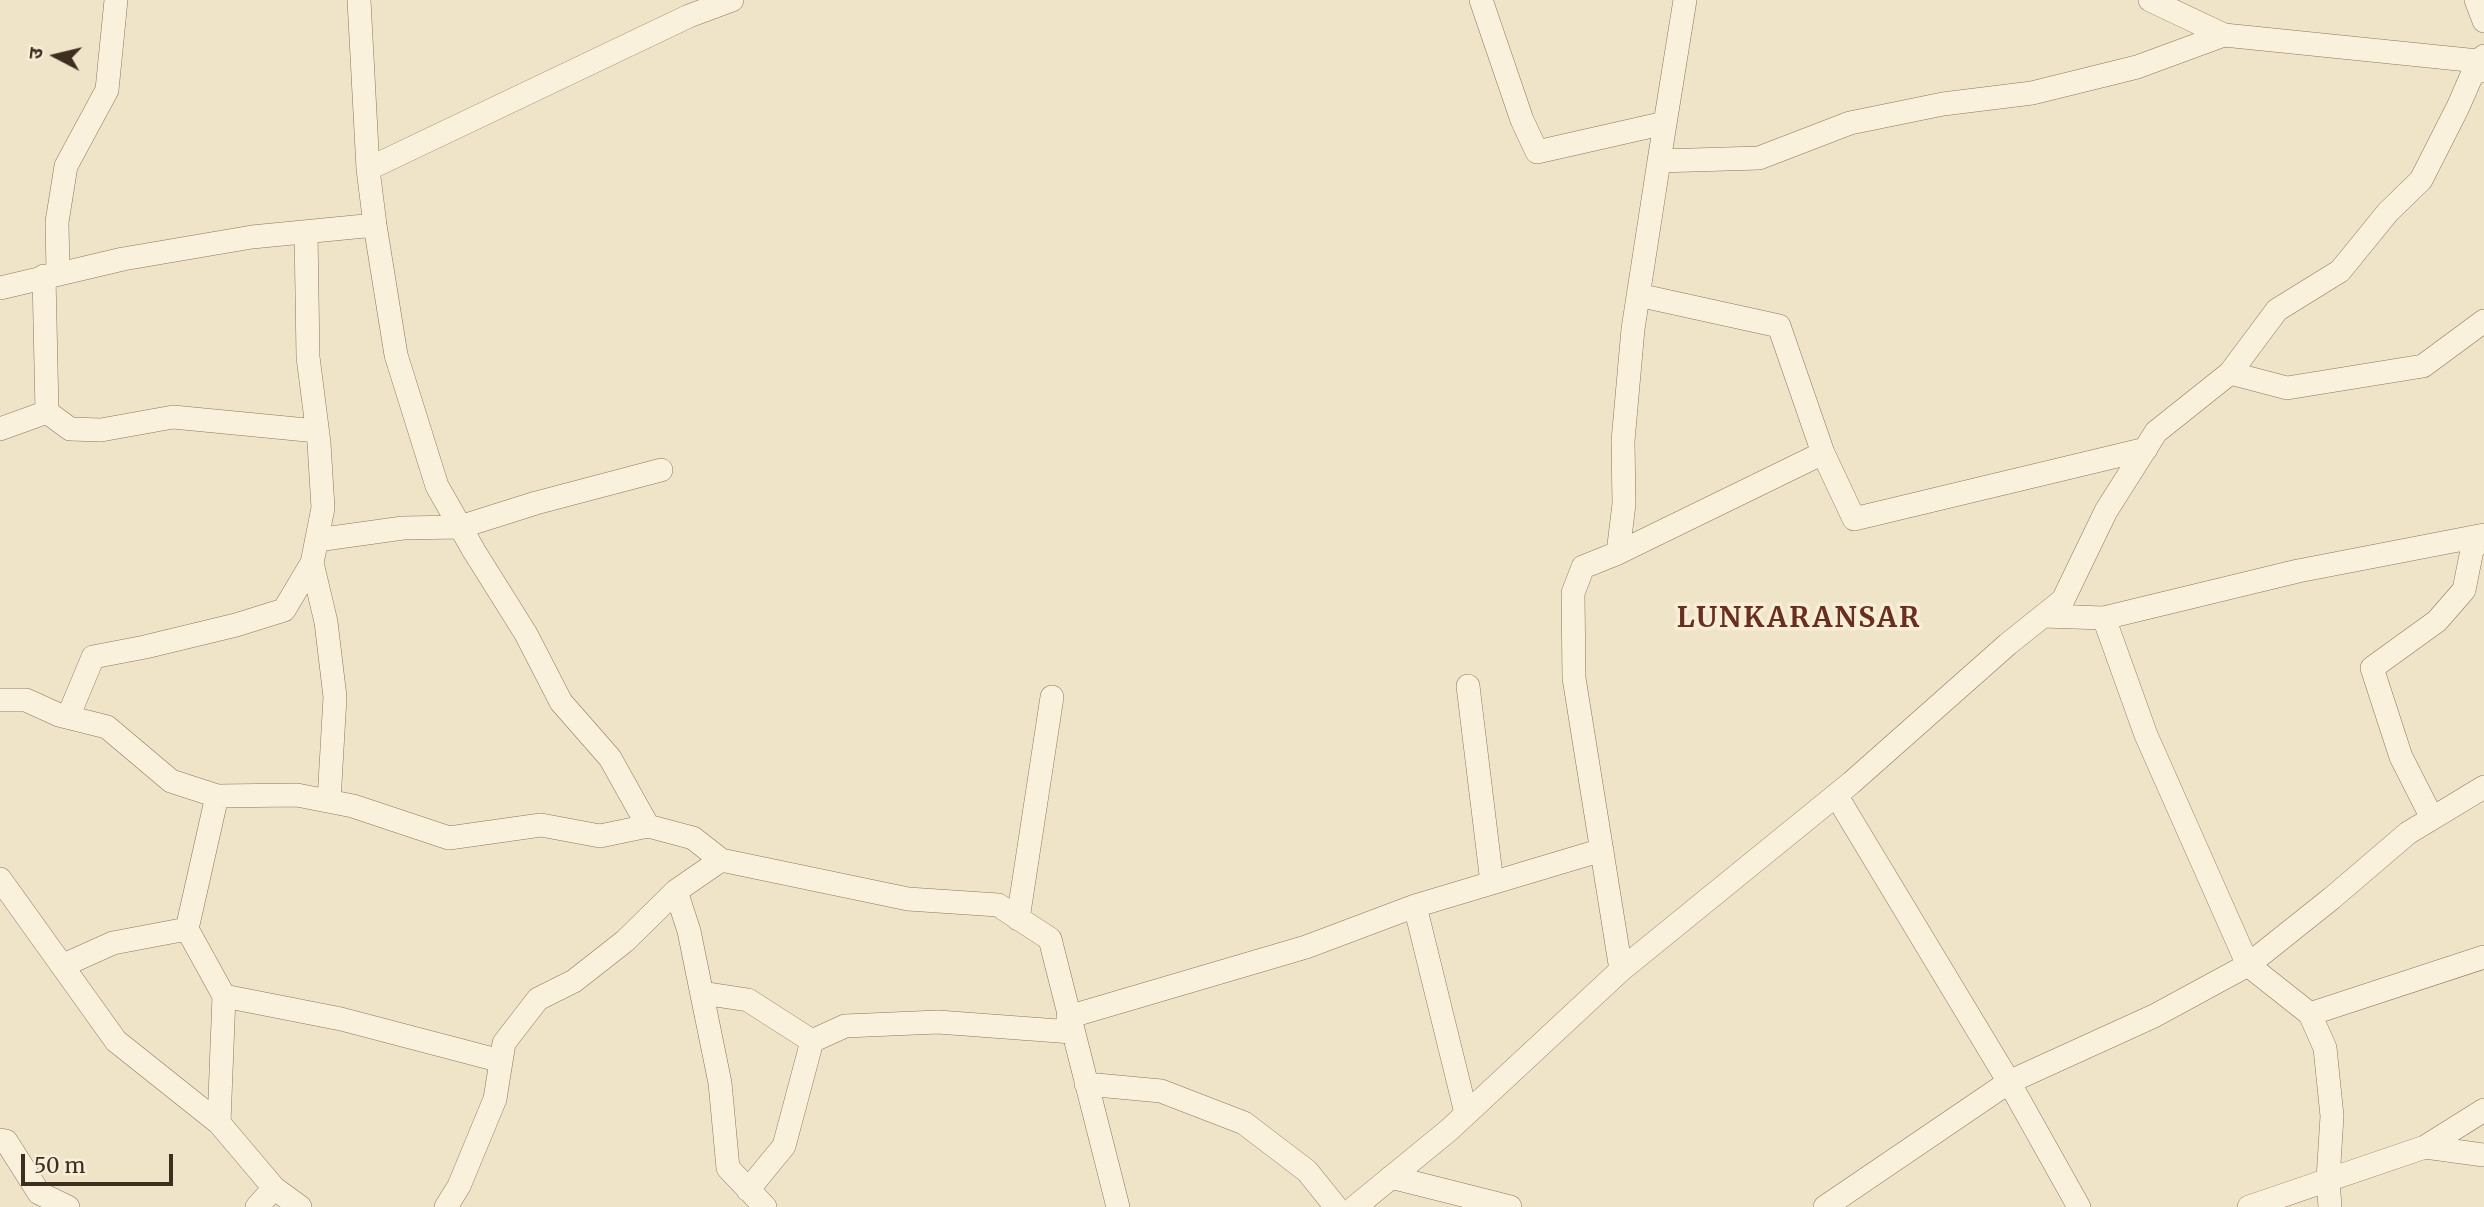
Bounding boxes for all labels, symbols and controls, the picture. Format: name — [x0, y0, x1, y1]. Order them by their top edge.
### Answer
north arrow — [21, 21, 91, 91]
text: उ — [23, 46, 48, 60]
district label: LUNKARANSAR — [1678, 602, 1920, 636]
scale bar — [24, 1140, 177, 1184]
text: 50 m — [34, 1152, 85, 1179]

